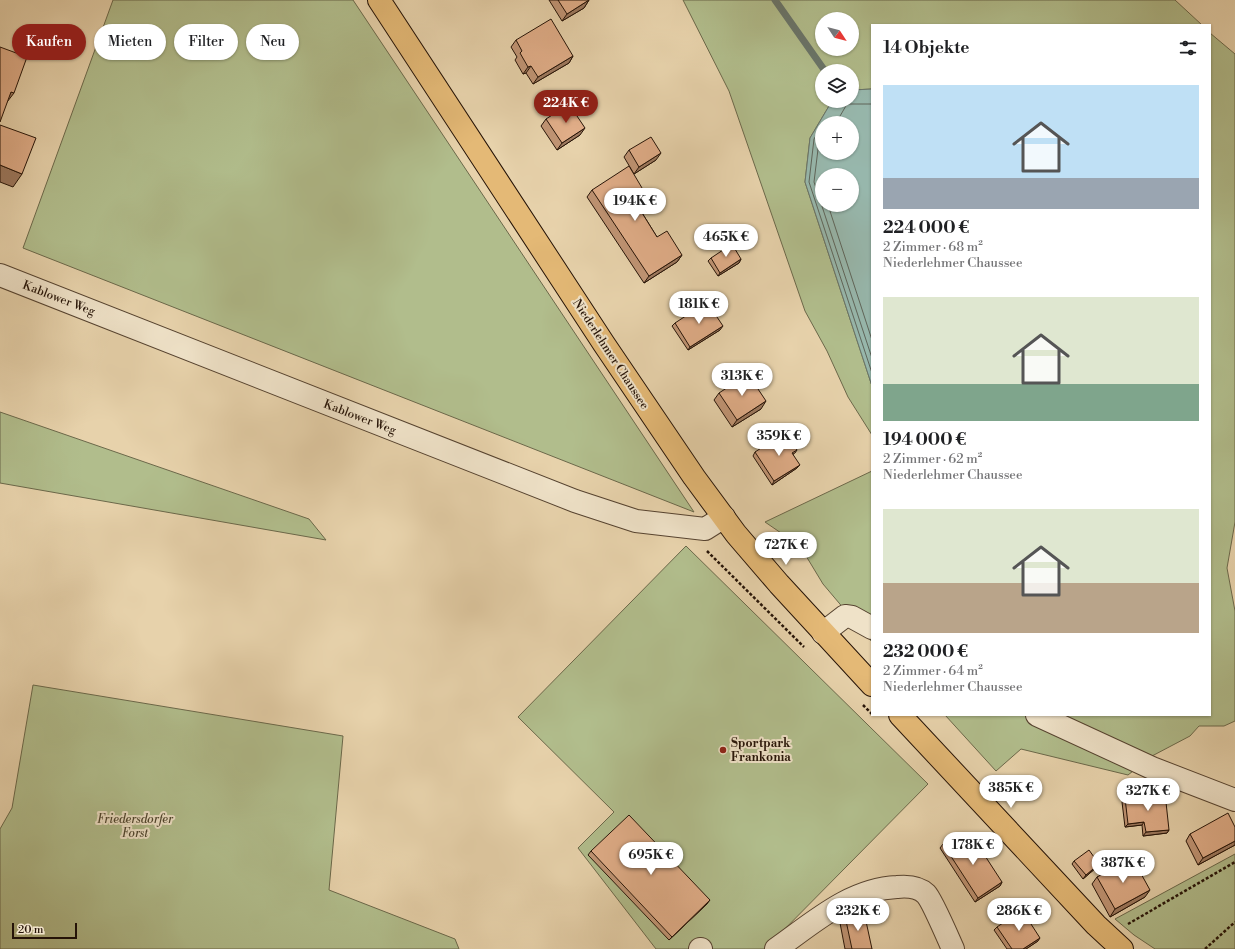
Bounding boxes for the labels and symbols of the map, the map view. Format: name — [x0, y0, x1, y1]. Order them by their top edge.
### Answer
north arrow — [815, 12, 859, 56]
pin: 224K € — [533, 90, 599, 124]
pin: 194K € — [602, 188, 668, 222]
pin: 465K € — [693, 224, 759, 258]
street label: Kablower Weg — [20, 278, 98, 319]
pin: 181K € — [666, 291, 732, 325]
street label: Niederlehmer Chaussee — [569, 296, 652, 412]
pin: 313K € — [709, 363, 775, 397]
street label: Kablower Weg — [321, 397, 399, 438]
pin: 359K € — [746, 423, 812, 457]
pin: 727K € — [753, 532, 819, 566]
place label: Sportpark Frankonia — [731, 736, 791, 765]
marker: Sportpark Frankonia — [718, 745, 728, 755]
pin: 385K € — [978, 775, 1044, 809]
pin: 327K € — [1115, 778, 1181, 812]
park label: Friedersdorfer Forst — [97, 812, 174, 841]
pin: 178K € — [940, 832, 1006, 866]
pin: 695K € — [618, 842, 684, 876]
pin: 387K € — [1090, 850, 1156, 884]
pin: 232K € — [825, 898, 891, 932]
pin: 286K € — [986, 898, 1052, 932]
scale bar — [12, 921, 77, 940]

